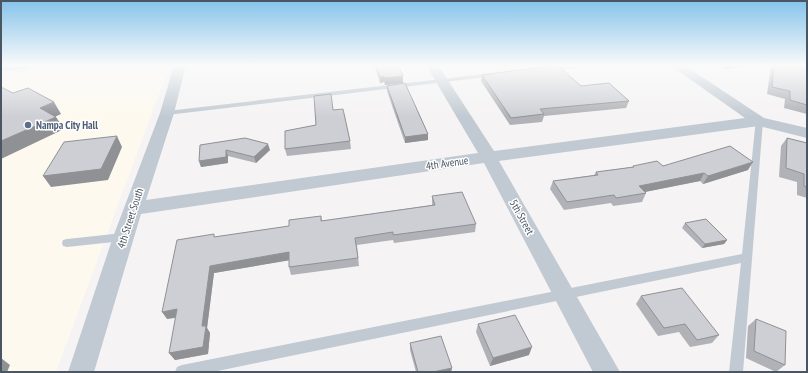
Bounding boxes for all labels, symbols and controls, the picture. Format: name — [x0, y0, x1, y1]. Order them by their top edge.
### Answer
place label: Nampa City Hall — [36, 118, 98, 132]
marker: Nampa City Hall — [23, 120, 33, 130]
street label: 4th Avenue — [425, 153, 470, 173]
street label: 4th Street South — [114, 186, 146, 250]
street label: 5th Street — [507, 197, 537, 237]

